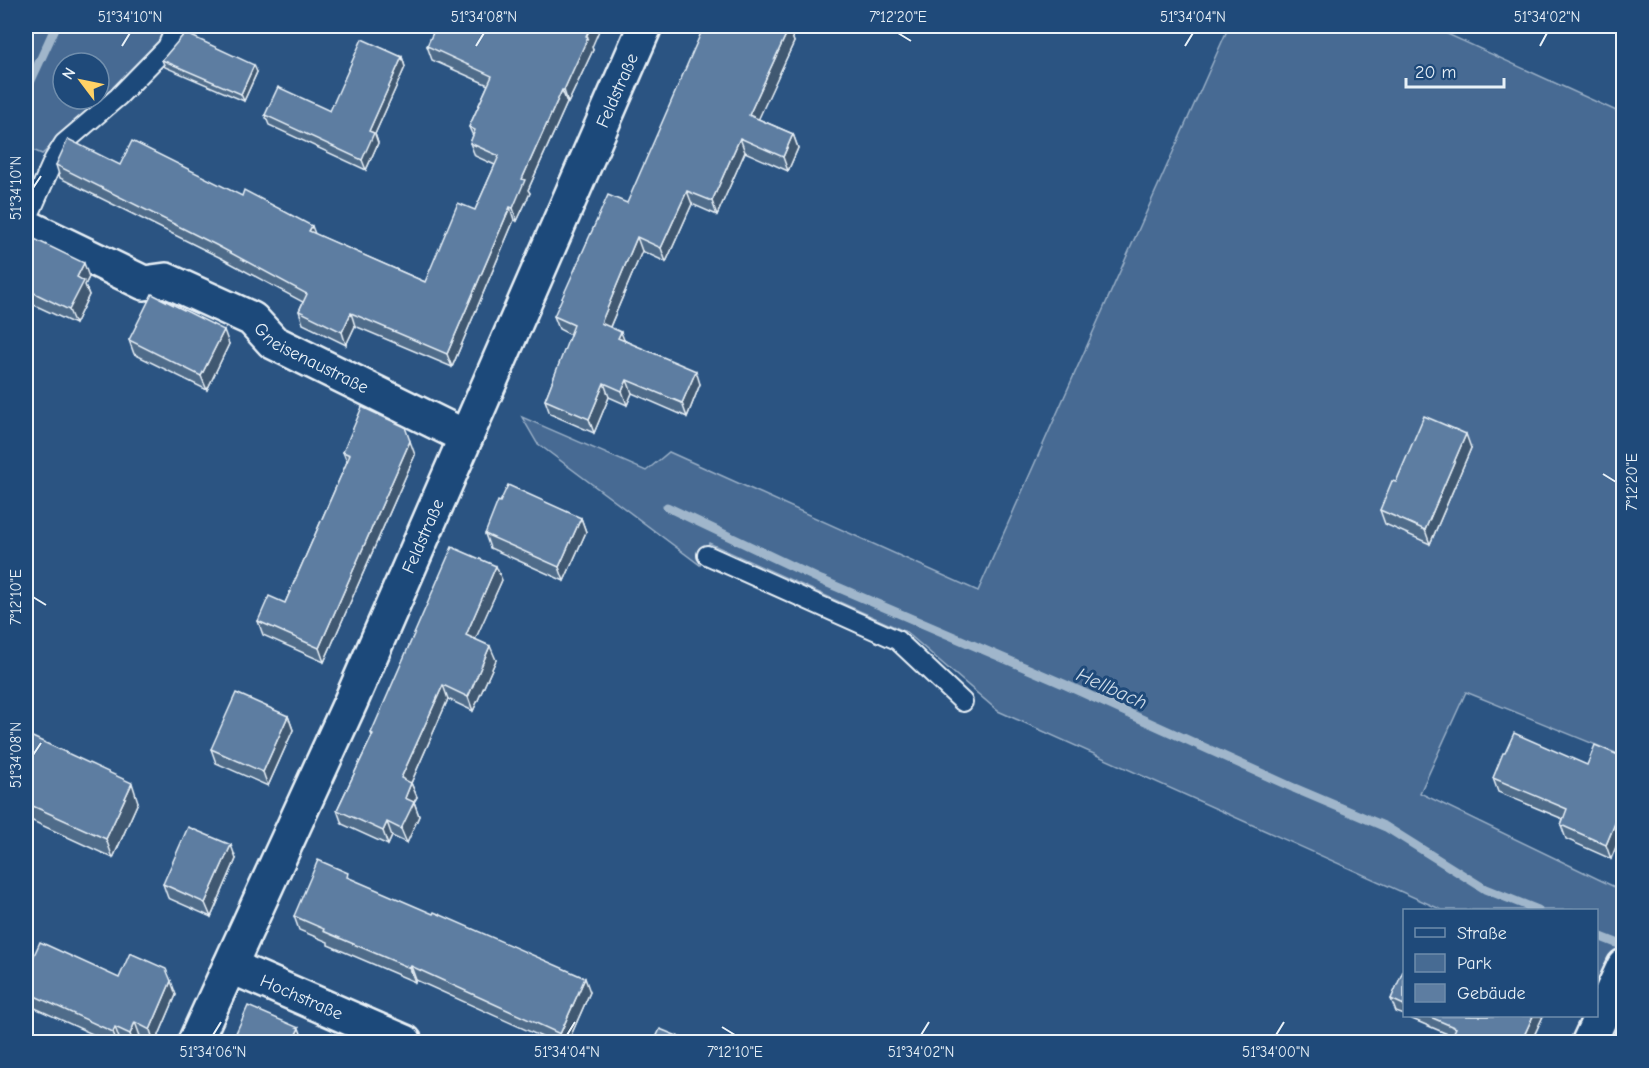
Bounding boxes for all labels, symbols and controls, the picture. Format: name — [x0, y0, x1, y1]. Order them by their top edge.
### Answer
text: 51°34'10"N — [98, 8, 162, 26]
text: 51°34'08"N — [451, 8, 517, 26]
text: 7°12'20"E — [869, 8, 927, 26]
text: 51°34'04"N — [1160, 8, 1226, 26]
text: 51°34'02"N — [1514, 8, 1580, 26]
street label: Feldstraße — [592, 50, 643, 131]
north arrow — [51, 51, 111, 111]
scale bar — [1406, 51, 1504, 89]
text: 20 m — [1415, 62, 1456, 83]
text: N — [59, 64, 80, 83]
text: 51°34'10"N — [7, 156, 25, 220]
street label: Gneisenaustraße — [249, 318, 372, 398]
text: 7°12'20"E — [1623, 453, 1641, 511]
street label: Feldstraße — [398, 496, 449, 577]
text: 7°12'10"E — [7, 569, 25, 625]
water label: Hellbach — [1073, 663, 1151, 714]
text: 51°34'08"N — [7, 722, 25, 788]
legend — [1403, 909, 1598, 1017]
text: Straße — [1457, 923, 1507, 944]
text: Park — [1457, 953, 1492, 974]
street label: Hochstraße — [257, 970, 346, 1025]
text: Gebäude — [1457, 983, 1526, 1004]
text: 51°34'06"N — [180, 1043, 246, 1061]
text: 51°34'04"N — [534, 1043, 600, 1061]
text: 7°12'10"E — [707, 1043, 763, 1061]
text: 51°34'02"N — [888, 1043, 954, 1061]
text: 51°34'00"N — [1242, 1043, 1310, 1061]

